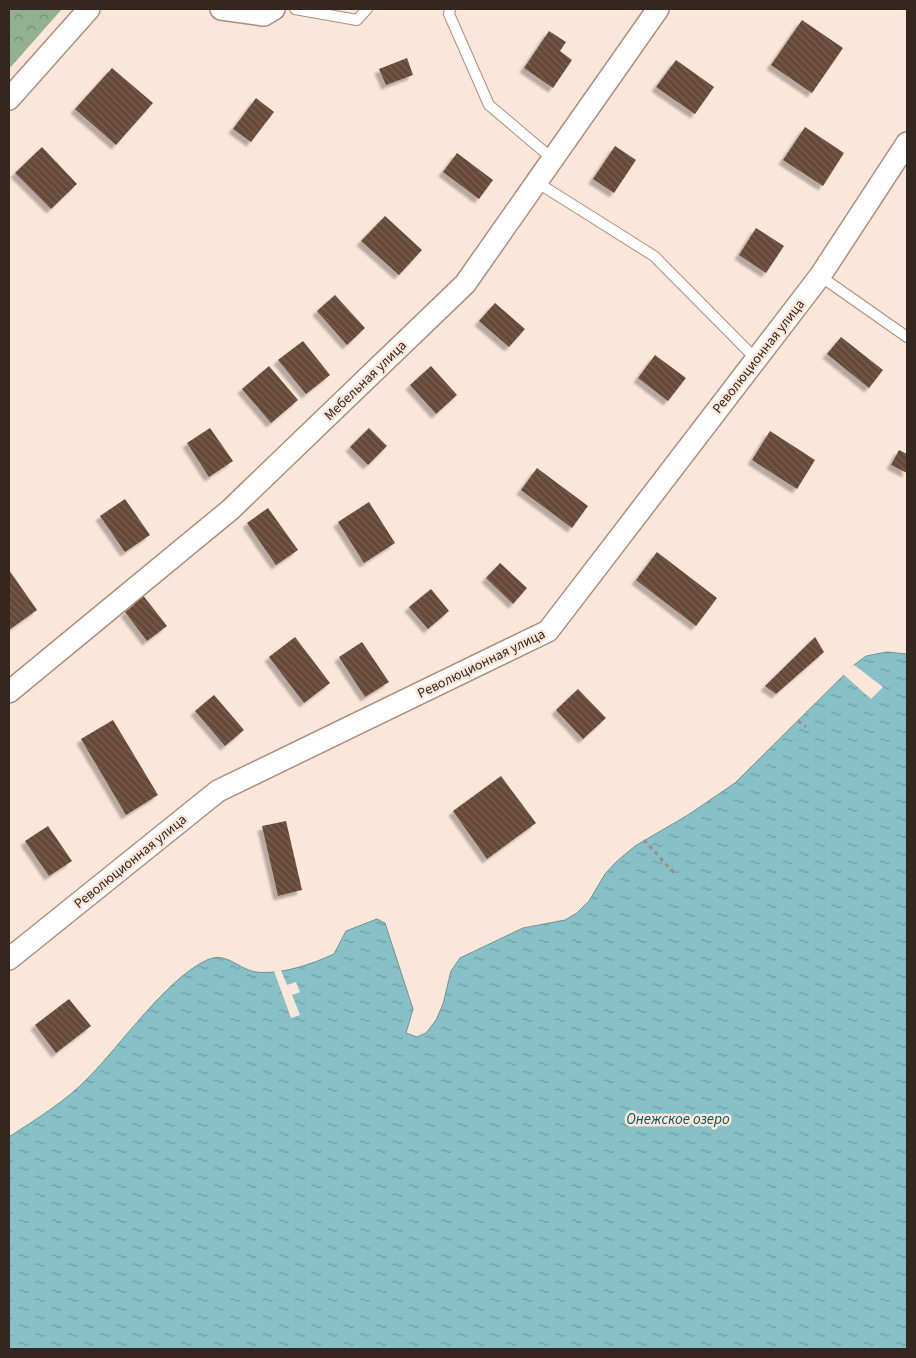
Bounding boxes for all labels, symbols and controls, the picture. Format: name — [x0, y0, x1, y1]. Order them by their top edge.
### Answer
street label: Революционная улица — [708, 295, 810, 418]
street label: Мебельная улица — [320, 336, 411, 425]
street label: Революционная улица — [414, 624, 549, 704]
street label: Революционная улица — [70, 810, 191, 914]
water label: Онежское озеро — [626, 1109, 730, 1130]

